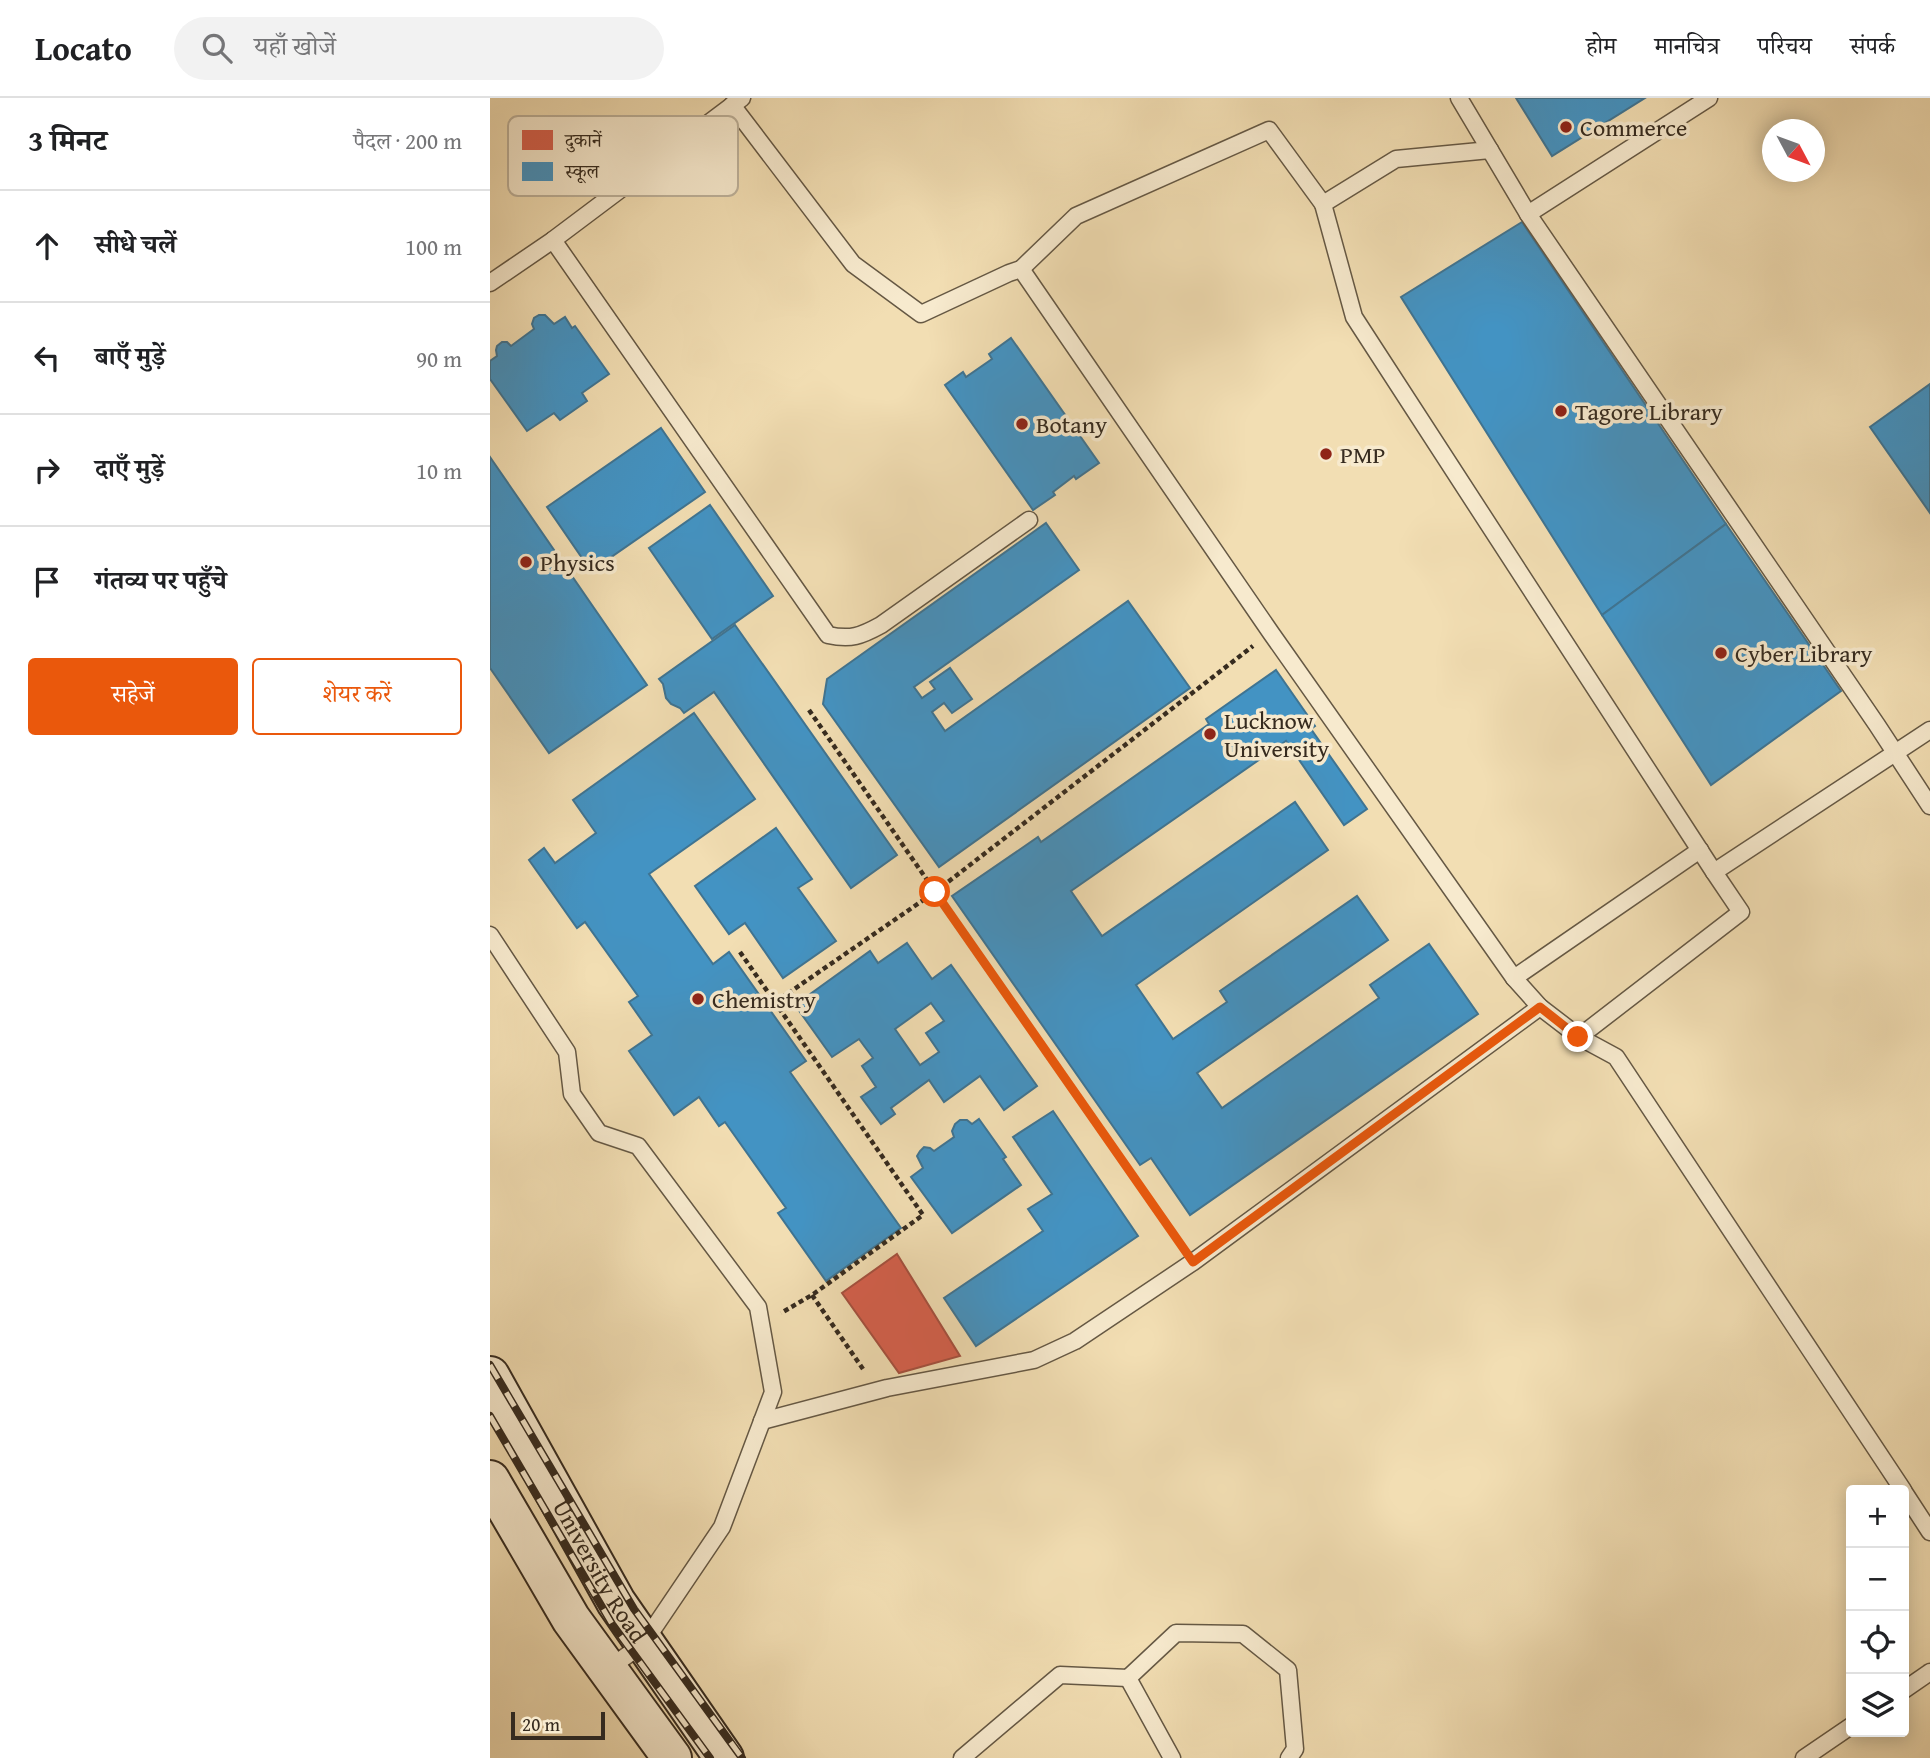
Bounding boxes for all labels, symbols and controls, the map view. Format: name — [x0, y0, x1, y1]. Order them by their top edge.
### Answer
search box — [174, 17, 664, 80]
text: Locato — [35, 24, 132, 72]
text: यहाँ खोजें — [254, 26, 336, 65]
text: होम — [1586, 28, 1616, 63]
text: मानचित्र — [1654, 28, 1720, 63]
text: परिचय — [1758, 28, 1812, 63]
text: संपर्क — [1850, 28, 1895, 63]
icon: search — [198, 29, 236, 67]
place label: Commerce — [1580, 110, 1687, 145]
legend — [508, 116, 738, 196]
text: 3 मिनट — [28, 118, 107, 162]
marker: Commerce — [1558, 119, 1574, 135]
north arrow — [1762, 119, 1825, 182]
text: पैदल · 200 m — [353, 124, 462, 157]
text: दुकानें — [564, 126, 603, 154]
text: स्कूल — [564, 157, 600, 185]
text: सीधे चलें — [95, 224, 176, 263]
icon: ahead — [28, 227, 66, 265]
text: 100 m — [405, 230, 462, 263]
text: बाएँ मुड़ें — [95, 336, 165, 375]
icon: left — [28, 339, 66, 377]
text: 90 m — [416, 342, 462, 375]
place label: Tagore Library — [1575, 394, 1723, 429]
marker: Tagore Library — [1553, 403, 1569, 419]
place label: Botany — [1036, 407, 1107, 442]
marker: Botany — [1014, 416, 1030, 432]
place label: PMP — [1340, 437, 1385, 472]
marker: PMP — [1318, 446, 1334, 462]
text: दाएँ मुड़ें — [95, 448, 164, 487]
icon: right — [28, 451, 66, 489]
text: 10 m — [416, 454, 462, 487]
place label: Physics — [540, 545, 615, 580]
marker: Physics — [518, 554, 534, 570]
text: गंतव्य पर पहुँचे — [95, 560, 227, 599]
icon: arrive — [28, 563, 66, 601]
place label: Cyber Library — [1735, 636, 1873, 671]
marker: Cyber Library — [1713, 645, 1729, 661]
button: सहेजें — [28, 658, 238, 735]
button: शेयर करें — [252, 658, 462, 735]
place label: Lucknow University — [1224, 703, 1329, 766]
marker: Lucknow University — [1202, 726, 1218, 742]
route start — [919, 876, 950, 907]
place label: Chemistry — [712, 982, 816, 1017]
marker: Chemistry — [690, 991, 706, 1007]
route end — [1562, 1021, 1593, 1052]
map controls — [1846, 1485, 1909, 1737]
button: + — [1846, 1485, 1909, 1548]
street label: University Road — [545, 1493, 656, 1650]
button: − — [1846, 1548, 1909, 1611]
button: locate — [1846, 1611, 1909, 1674]
button: layers — [1846, 1674, 1909, 1737]
scale bar — [511, 1709, 606, 1741]
text: 20 m — [522, 1710, 560, 1738]

